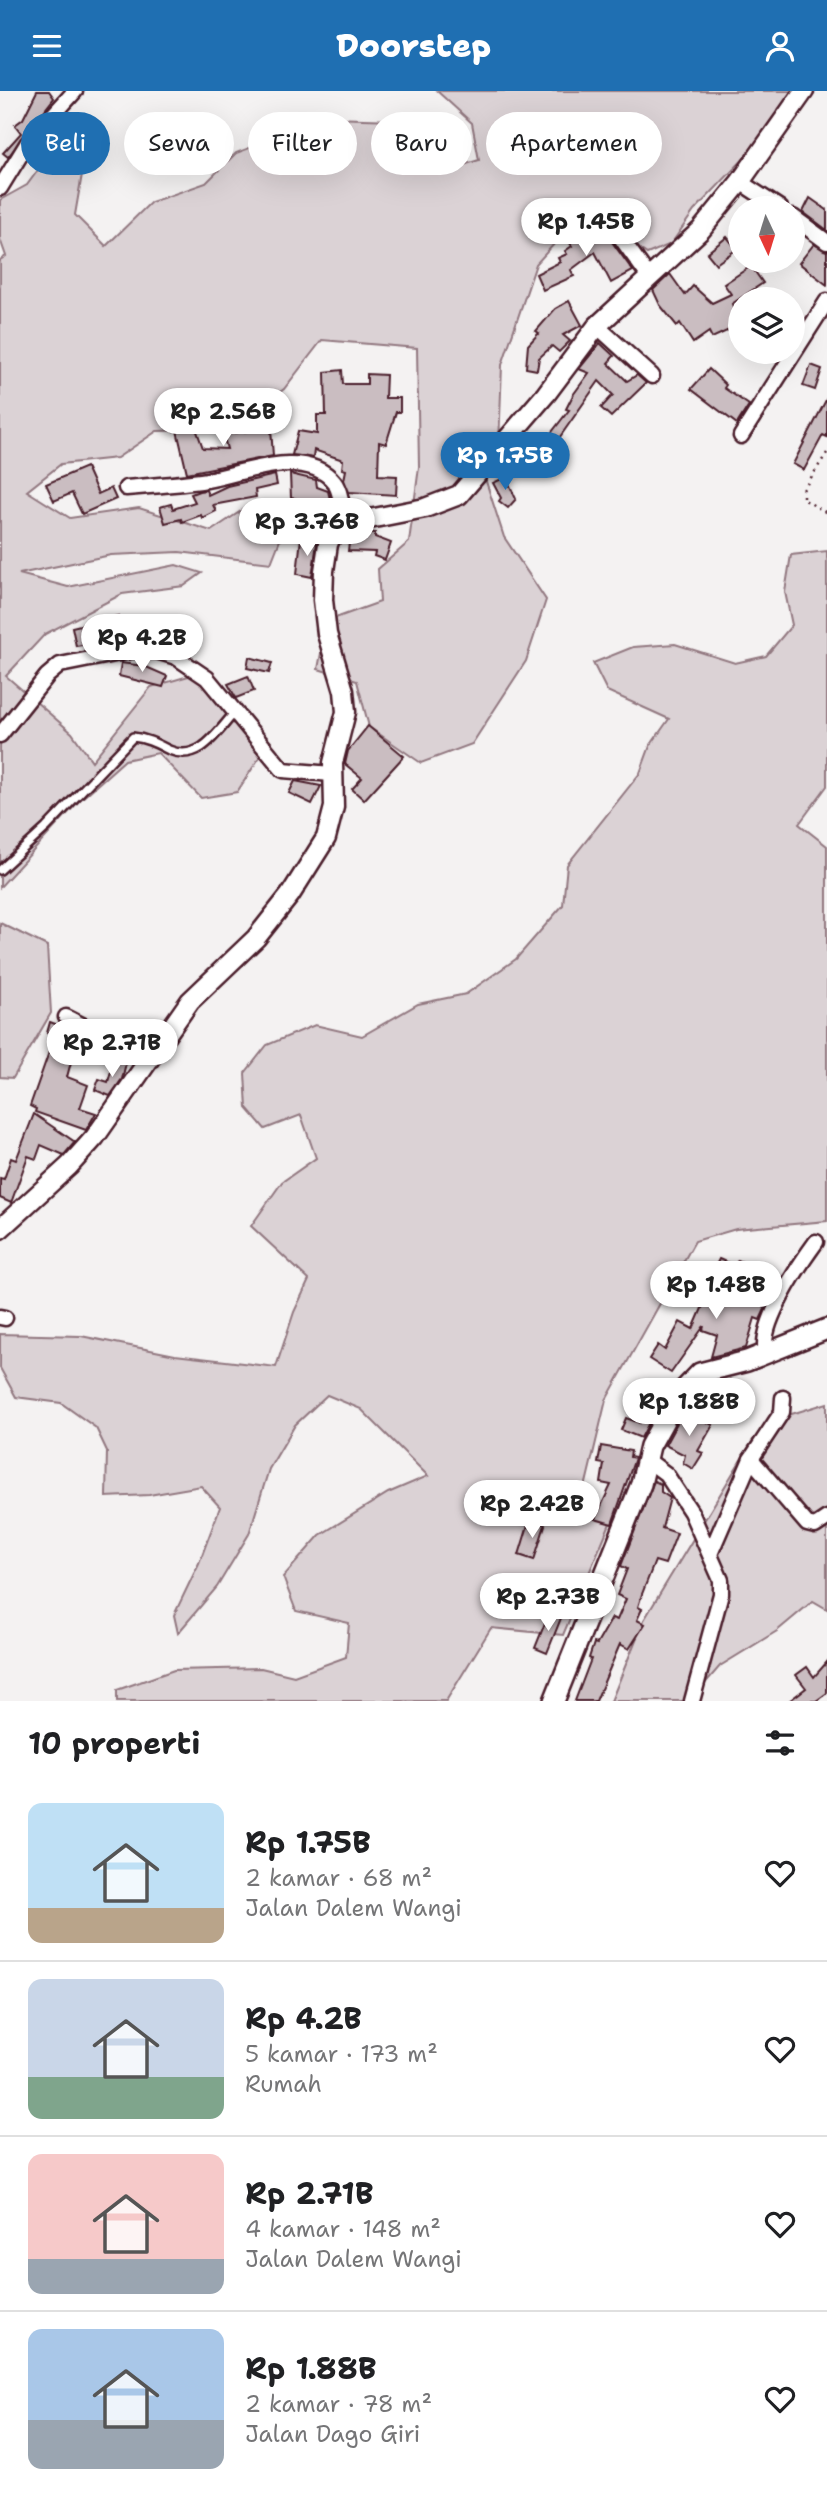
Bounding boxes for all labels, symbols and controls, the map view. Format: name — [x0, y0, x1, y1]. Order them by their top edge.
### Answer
text: Doorstep — [336, 24, 491, 67]
icon: menu — [28, 27, 66, 65]
icon: person — [761, 27, 799, 65]
chip: Beli — [21, 112, 110, 175]
chip: Sewa — [124, 112, 234, 175]
chip: Filter — [248, 112, 357, 175]
chip: Baru — [371, 112, 472, 175]
chip: Apartemen — [486, 112, 662, 175]
north arrow — [728, 196, 805, 273]
map controls — [728, 196, 805, 364]
pin: Rp 1.45B — [514, 199, 658, 258]
text: Rp 1.45B — [537, 206, 635, 236]
button: layers — [728, 287, 805, 364]
pin: Rp 2.56B — [151, 389, 295, 448]
text: Rp 2.56B — [170, 396, 276, 426]
pin: Rp 1.75B — [433, 433, 577, 492]
text: Rp 1.75B — [457, 440, 553, 470]
pin: Rp 3.76B — [235, 498, 379, 558]
text: Rp 3.76B — [255, 506, 359, 536]
pin: Rp 4.2B — [77, 615, 207, 674]
text: Rp 4.2B — [97, 622, 187, 652]
pin: Rp 2.71B — [40, 1019, 184, 1079]
text: Rp 2.71B — [63, 1027, 161, 1057]
pin: Rp 1.48B — [644, 1261, 788, 1321]
text: Rp 1.48B — [666, 1269, 766, 1299]
pin: Rp 1.88B — [617, 1379, 761, 1438]
text: Rp 1.88B — [639, 1386, 739, 1416]
pin: Rp 2.42B — [460, 1481, 604, 1540]
text: Rp 2.42B — [480, 1488, 584, 1518]
pin: Rp 2.73B — [476, 1573, 620, 1633]
text: Rp 2.73B — [496, 1581, 600, 1611]
text: 10 properti — [28, 1723, 200, 1764]
icon: filters — [761, 1724, 799, 1762]
text: Rp 1.75B — [245, 1822, 371, 1863]
icon: home — [84, 1831, 168, 1915]
icon: heart — [761, 1854, 799, 1892]
text: 2 kamar · 68 m² — [245, 1863, 432, 1893]
text: Jalan Dalem Wangi — [245, 1893, 462, 1923]
text: Rp 4.2B — [245, 1998, 362, 2039]
icon: home — [84, 2007, 168, 2091]
icon: heart — [761, 2030, 799, 2068]
text: 5 kamar · 173 m² — [245, 2039, 438, 2069]
text: Rumah — [245, 2069, 322, 2099]
text: Rp 2.71B — [245, 2173, 374, 2214]
icon: home — [84, 2182, 168, 2266]
icon: heart — [761, 2205, 799, 2243]
text: 4 kamar · 148 m² — [245, 2214, 441, 2244]
text: Jalan Dalem Wangi — [245, 2244, 462, 2274]
text: Rp 1.88B — [245, 2348, 377, 2389]
icon: home — [84, 2357, 168, 2441]
icon: heart — [761, 2380, 799, 2418]
text: 2 kamar · 78 m² — [245, 2389, 432, 2419]
text: Jalan Dago Giri — [245, 2419, 420, 2449]

